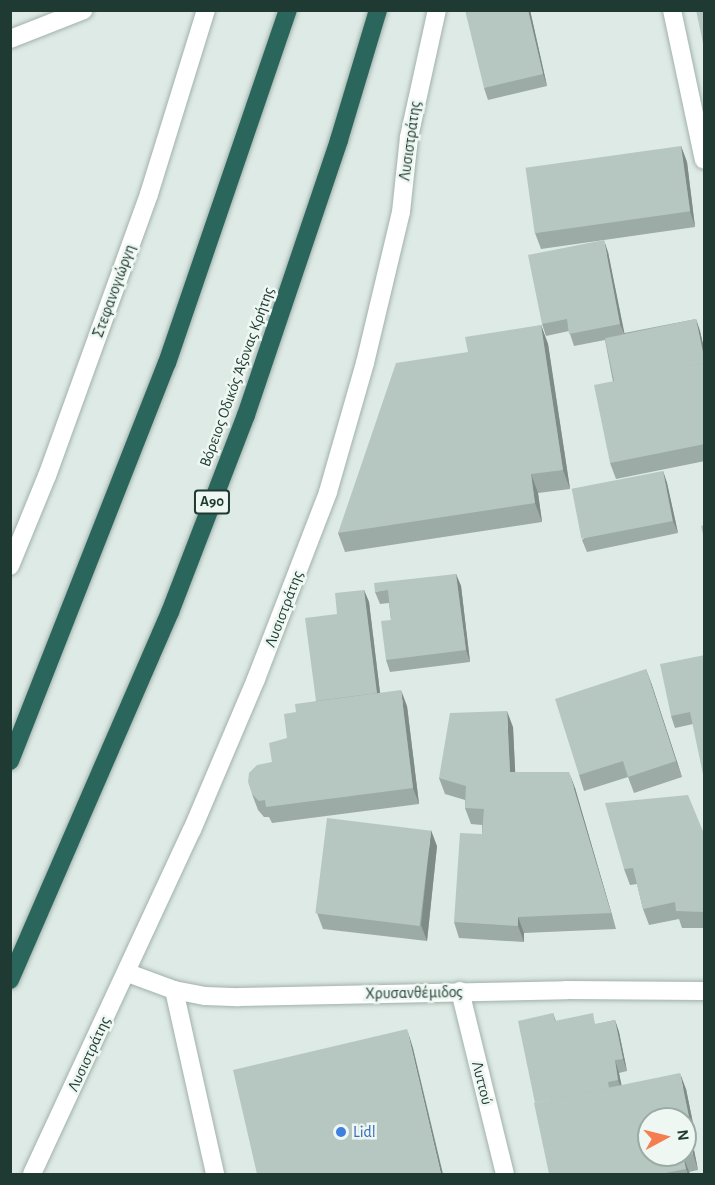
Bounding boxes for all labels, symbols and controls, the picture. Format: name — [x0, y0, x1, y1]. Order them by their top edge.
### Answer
street label: Λυσιστράτης — [395, 100, 425, 182]
street label: Στεφανογιώργη — [88, 242, 140, 340]
street label: Βόρειος Οδικός Άξονας Κρήτης — [196, 284, 278, 470]
road number: Α90 — [192, 490, 232, 514]
street label: Λυσιστράτης — [261, 568, 307, 650]
street label: Χρυσανθέμιδος — [365, 983, 463, 1003]
street label: Λυσιστράτης — [63, 1014, 115, 1094]
street label: Λυττού — [467, 1059, 497, 1107]
north arrow — [637, 1107, 697, 1167]
place label: Lidl — [353, 1122, 376, 1142]
marker: Lidl — [334, 1125, 348, 1139]
text: N — [674, 1129, 691, 1142]

